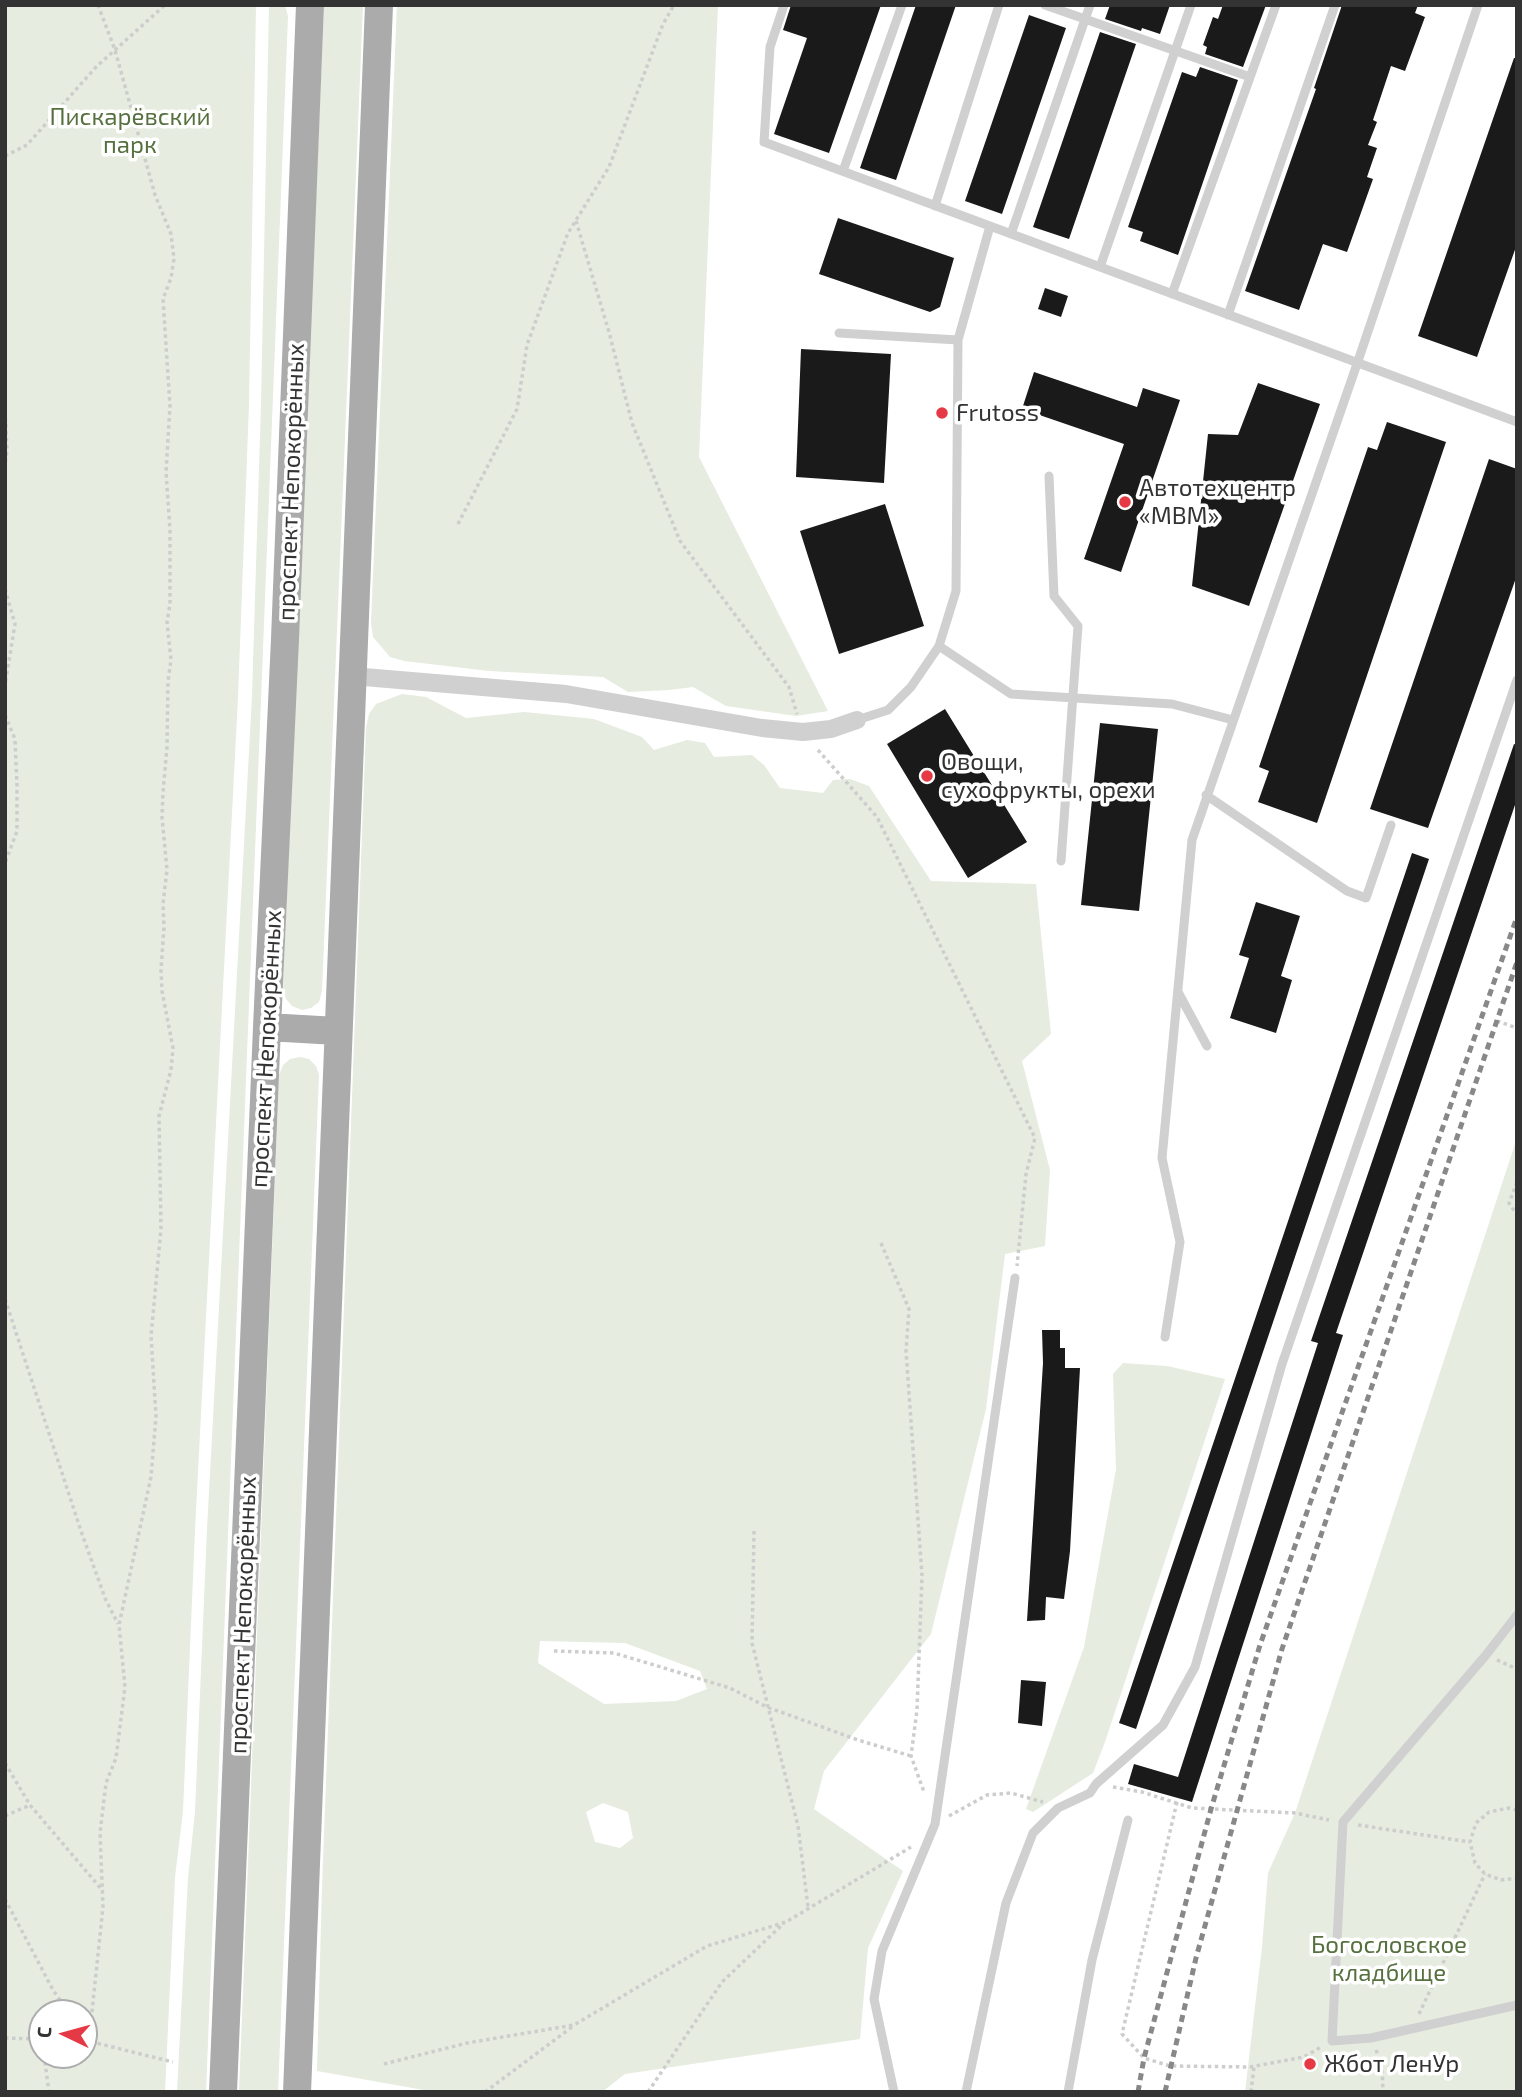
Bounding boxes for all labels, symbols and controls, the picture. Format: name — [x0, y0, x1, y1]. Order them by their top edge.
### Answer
park label: Пискарёвский парк — [49, 103, 211, 159]
street label: проспект Непокорённых — [272, 343, 310, 621]
place label: Frutoss — [956, 399, 1039, 427]
marker: Frutoss — [934, 405, 950, 421]
place label: Автотехцентр «МВМ» — [1139, 474, 1296, 530]
marker: Автотехцентр «МВМ» — [1117, 494, 1133, 510]
place label: Овощи, сухофрукты, орехи — [941, 748, 1156, 804]
marker: Овощи, сухофрукты, орехи — [919, 768, 935, 784]
street label: проспект Непокорённых — [244, 909, 288, 1189]
street label: проспект Непокорённых — [224, 1476, 262, 1754]
park label: Богословское кладбище — [1311, 1931, 1467, 1987]
north arrow — [28, 1999, 98, 2069]
text: С — [32, 2026, 56, 2039]
place label: Жбот ЛенУр — [1324, 2050, 1459, 2078]
marker: Жбот ЛенУр — [1302, 2056, 1318, 2072]

